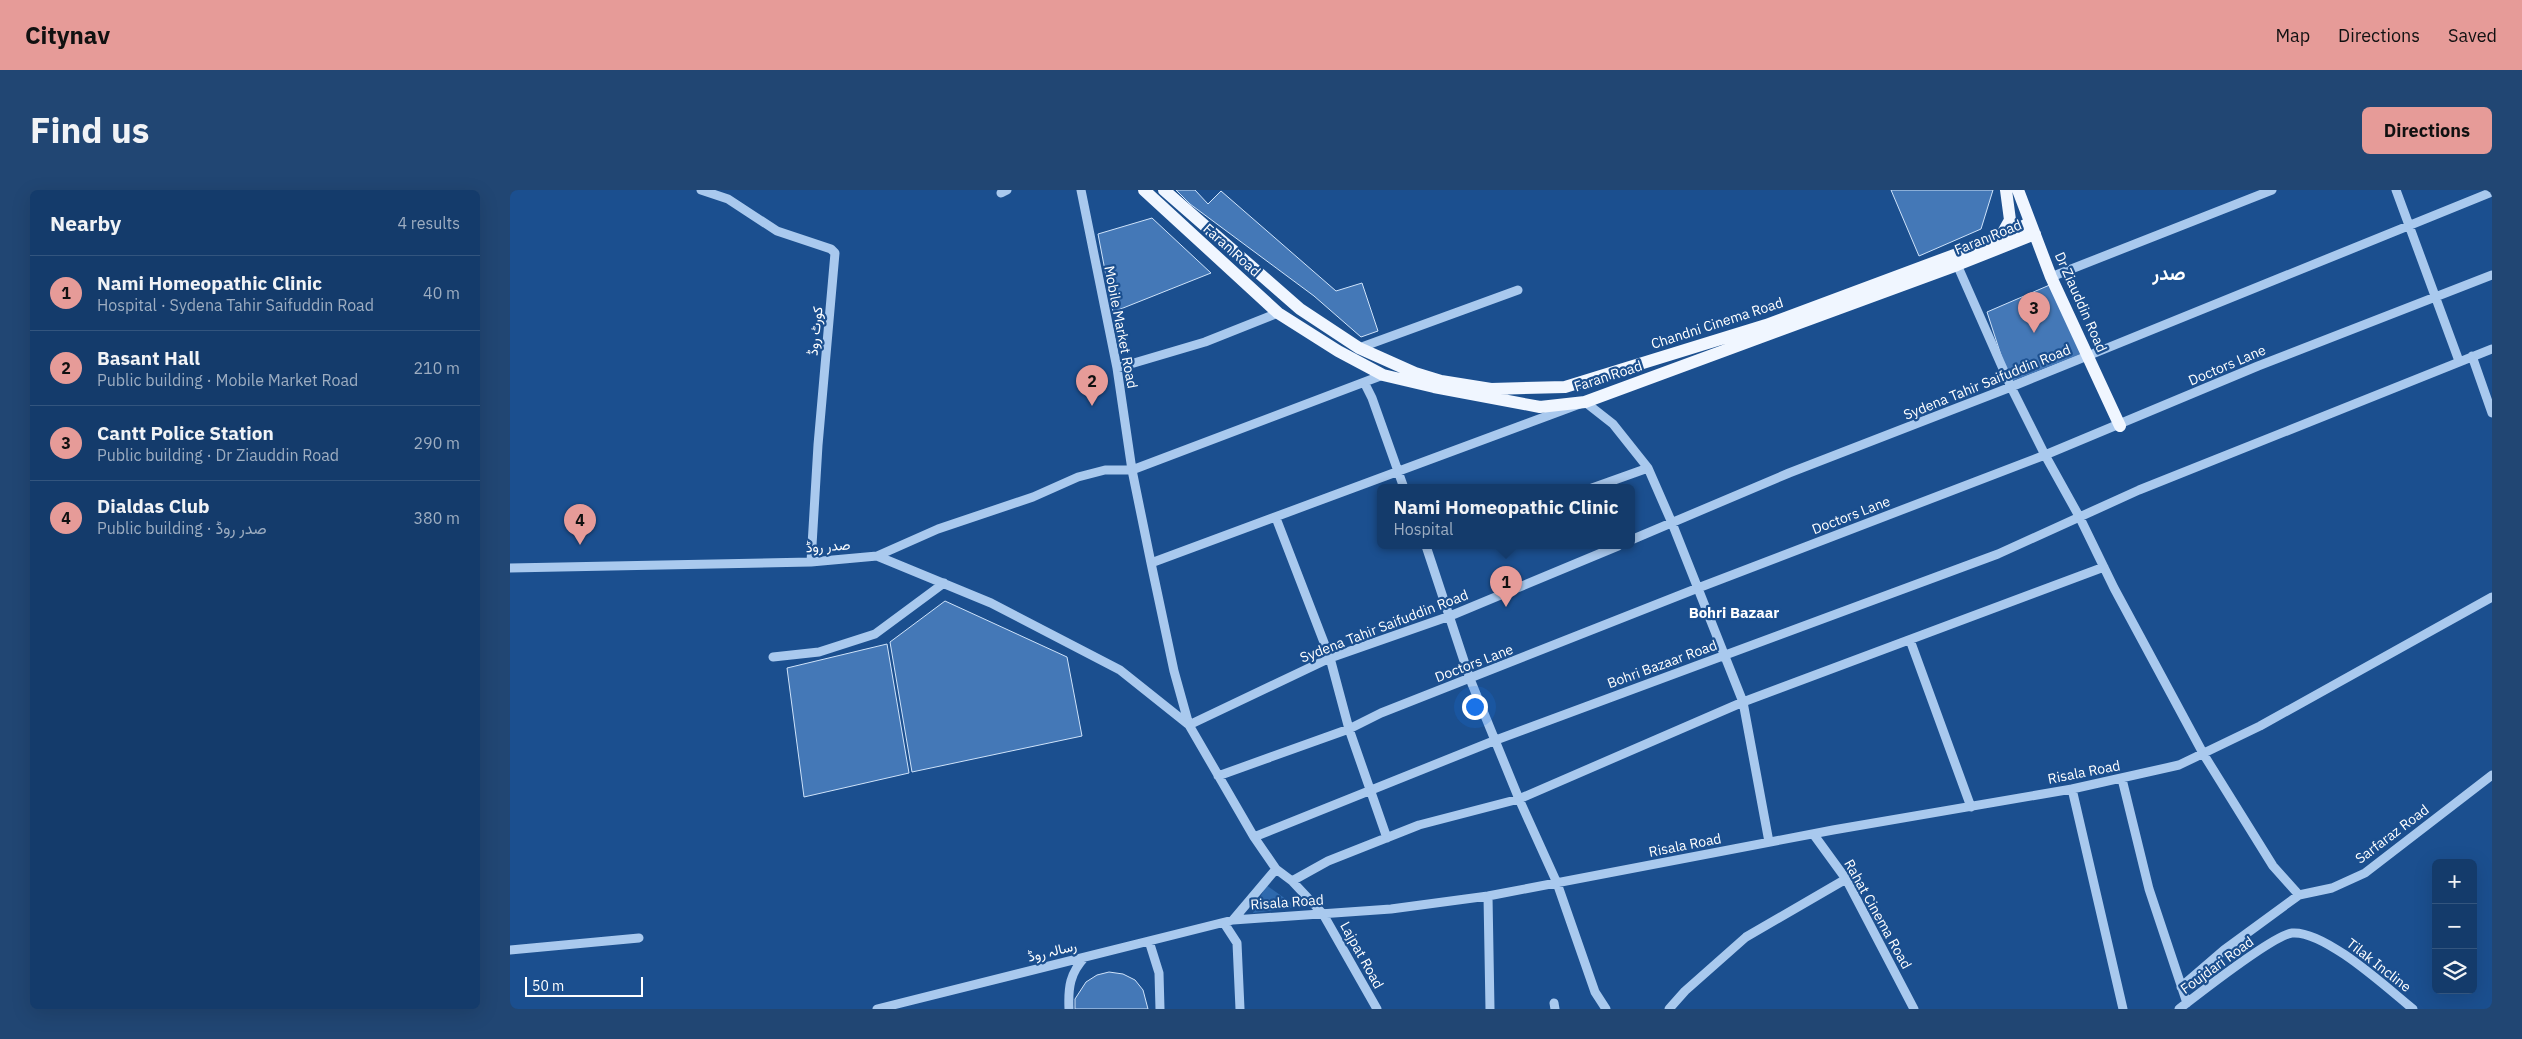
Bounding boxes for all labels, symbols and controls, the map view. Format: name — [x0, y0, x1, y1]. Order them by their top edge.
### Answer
text: Citynav — [25, 19, 110, 51]
text: Map — [2275, 24, 2310, 47]
text: Directions — [2338, 24, 2420, 47]
text: Saved — [2448, 24, 2497, 47]
text: Find us — [30, 107, 149, 153]
button: Directions — [2362, 107, 2492, 154]
text: Nearby — [50, 209, 121, 237]
text: 4 results — [397, 213, 460, 233]
street label: Faran Road — [1952, 215, 2024, 259]
street label: Faran Road — [1200, 220, 1264, 280]
street label: Dr Ziauddin Road — [2051, 249, 2111, 355]
district label: صدر — [2151, 261, 2186, 286]
street label: Mobile Market Road — [1100, 264, 1142, 390]
text: Nami Homeopathic Clinic — [97, 271, 322, 295]
text: 1 — [61, 283, 71, 303]
text: 40 m — [423, 283, 460, 303]
pin: 3 — [2018, 292, 2050, 333]
street label: Chandni Cinema Road — [1649, 293, 1785, 353]
text: Hospital · Sydena Tahir Saifuddin Road — [97, 295, 374, 315]
street label: کورٹ روڈ — [803, 306, 827, 356]
street label: Sydena Tahir Saifuddin Road — [1901, 340, 2073, 424]
street label: Doctors Lane — [2186, 341, 2269, 389]
text: Basant Hall — [97, 346, 200, 370]
street label: Faran Road — [1572, 357, 1644, 395]
text: 2 — [61, 358, 71, 378]
text: 210 m — [413, 358, 460, 378]
pin: 2 — [1076, 365, 1108, 406]
text: Public building · Mobile Market Road — [97, 370, 358, 390]
text: Cantt Police Station — [97, 421, 274, 445]
text: 3 — [61, 433, 71, 453]
text: 290 m — [413, 433, 460, 453]
text: Public building · Dr Ziauddin Road — [97, 445, 339, 465]
popup — [1377, 484, 1635, 549]
street label: Doctors Lane — [1809, 492, 1893, 538]
text: Dialdas Club — [97, 494, 210, 518]
text: Nami Homeopathic Clinic — [1393, 495, 1619, 519]
pin: 4 — [564, 504, 596, 545]
text: 4 — [61, 508, 71, 528]
text: 380 m — [413, 508, 460, 528]
text: Public building · صدر روڈ — [97, 518, 267, 538]
text: Hospital — [1393, 519, 1453, 539]
street label: صدر روڈ — [805, 535, 851, 557]
pin: 1 — [1490, 566, 1522, 607]
street label: Sydena Tahir Saifuddin Road — [1297, 586, 1471, 666]
district label: Bohri Bazaar — [1689, 603, 1779, 622]
street label: Bohri Bazaar Road — [1605, 636, 1719, 692]
street label: Doctors Lane — [1432, 640, 1516, 686]
your location — [1462, 694, 1488, 720]
street label: Risala Road — [2046, 756, 2122, 788]
street label: Sarfaraz Road — [2352, 801, 2432, 867]
street label: Risala Road — [1647, 829, 1723, 861]
street label: Rahat Cinema Road — [1840, 856, 1916, 972]
map controls — [2432, 859, 2477, 994]
button: + — [2432, 859, 2477, 904]
street label: Risala Road — [1250, 890, 1324, 914]
button: − — [2432, 904, 2477, 949]
street label: Lajpat Road — [1336, 918, 1388, 992]
street label: Foujdari Road — [2177, 932, 2257, 998]
street label: Tilak Incline — [2343, 934, 2415, 996]
street label: رسالہ روڈ — [1026, 936, 1079, 966]
button: layers — [2432, 949, 2477, 994]
scale bar — [525, 974, 642, 997]
text: 50 m — [532, 977, 564, 995]

